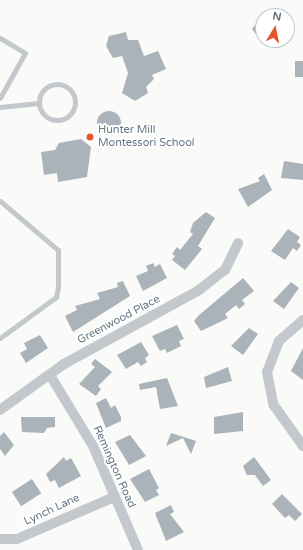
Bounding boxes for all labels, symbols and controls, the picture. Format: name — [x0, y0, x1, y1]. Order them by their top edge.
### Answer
north arrow — [255, 8, 295, 48]
text: N — [272, 10, 282, 24]
place label: Hunter Mill Montessori School — [98, 124, 195, 150]
marker: Hunter Mill Montessori School — [85, 132, 95, 142]
street label: Greenwood Place — [75, 293, 163, 347]
street label: Remington Road — [90, 424, 138, 510]
street label: Lynch Lane — [22, 491, 82, 529]

